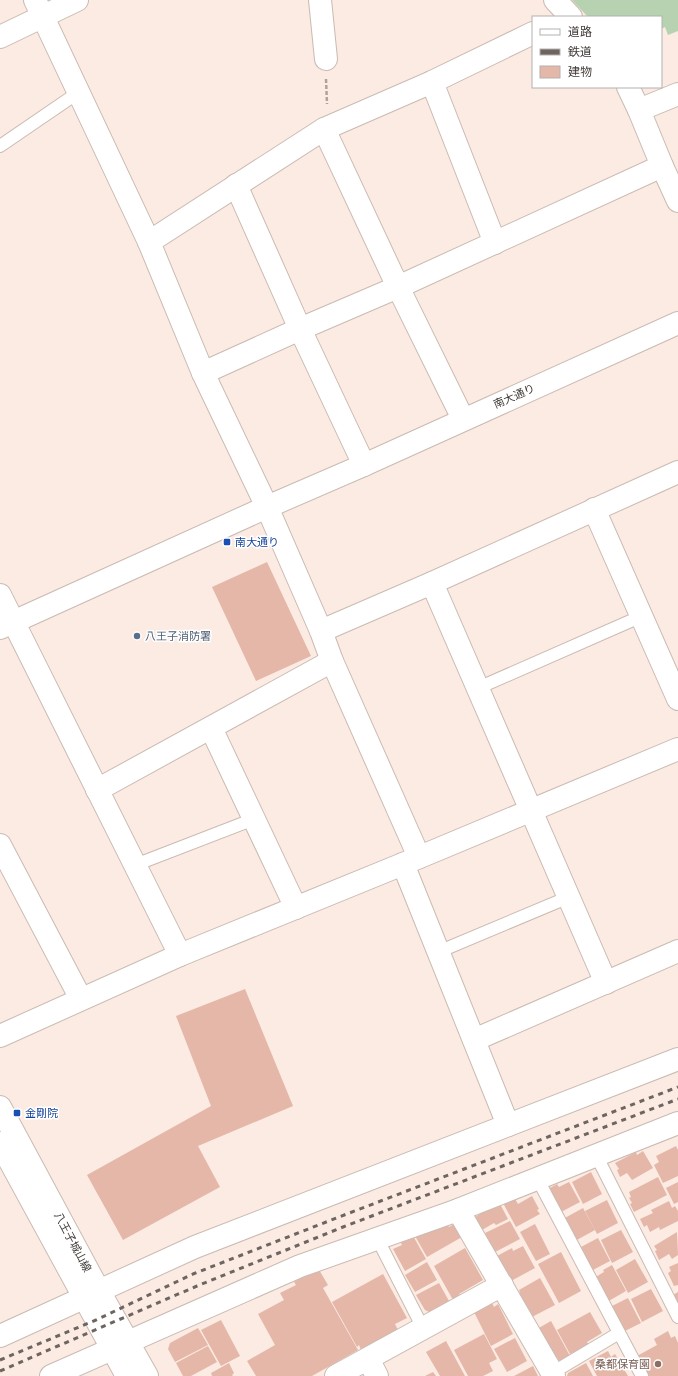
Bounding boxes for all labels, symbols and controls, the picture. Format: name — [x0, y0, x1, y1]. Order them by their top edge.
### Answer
legend — [532, 16, 662, 88]
text: 道路 — [568, 24, 592, 39]
text: 鉄道 — [568, 44, 592, 59]
text: 建物 — [568, 64, 592, 79]
street label: 南大通り — [491, 381, 537, 411]
place label: 南大通り — [235, 535, 279, 549]
marker: 南大通り — [222, 537, 232, 547]
place label: 八王子消防署 — [145, 629, 211, 643]
marker: 八王子消防署 — [132, 631, 142, 641]
place label: 金剛院 — [25, 1106, 58, 1120]
marker: 金剛院 — [12, 1108, 22, 1118]
street label: 八王子城山線 — [51, 1210, 95, 1274]
place label: 桑都保育園 — [595, 1357, 650, 1371]
marker: 桑都保育園 — [653, 1359, 663, 1369]

